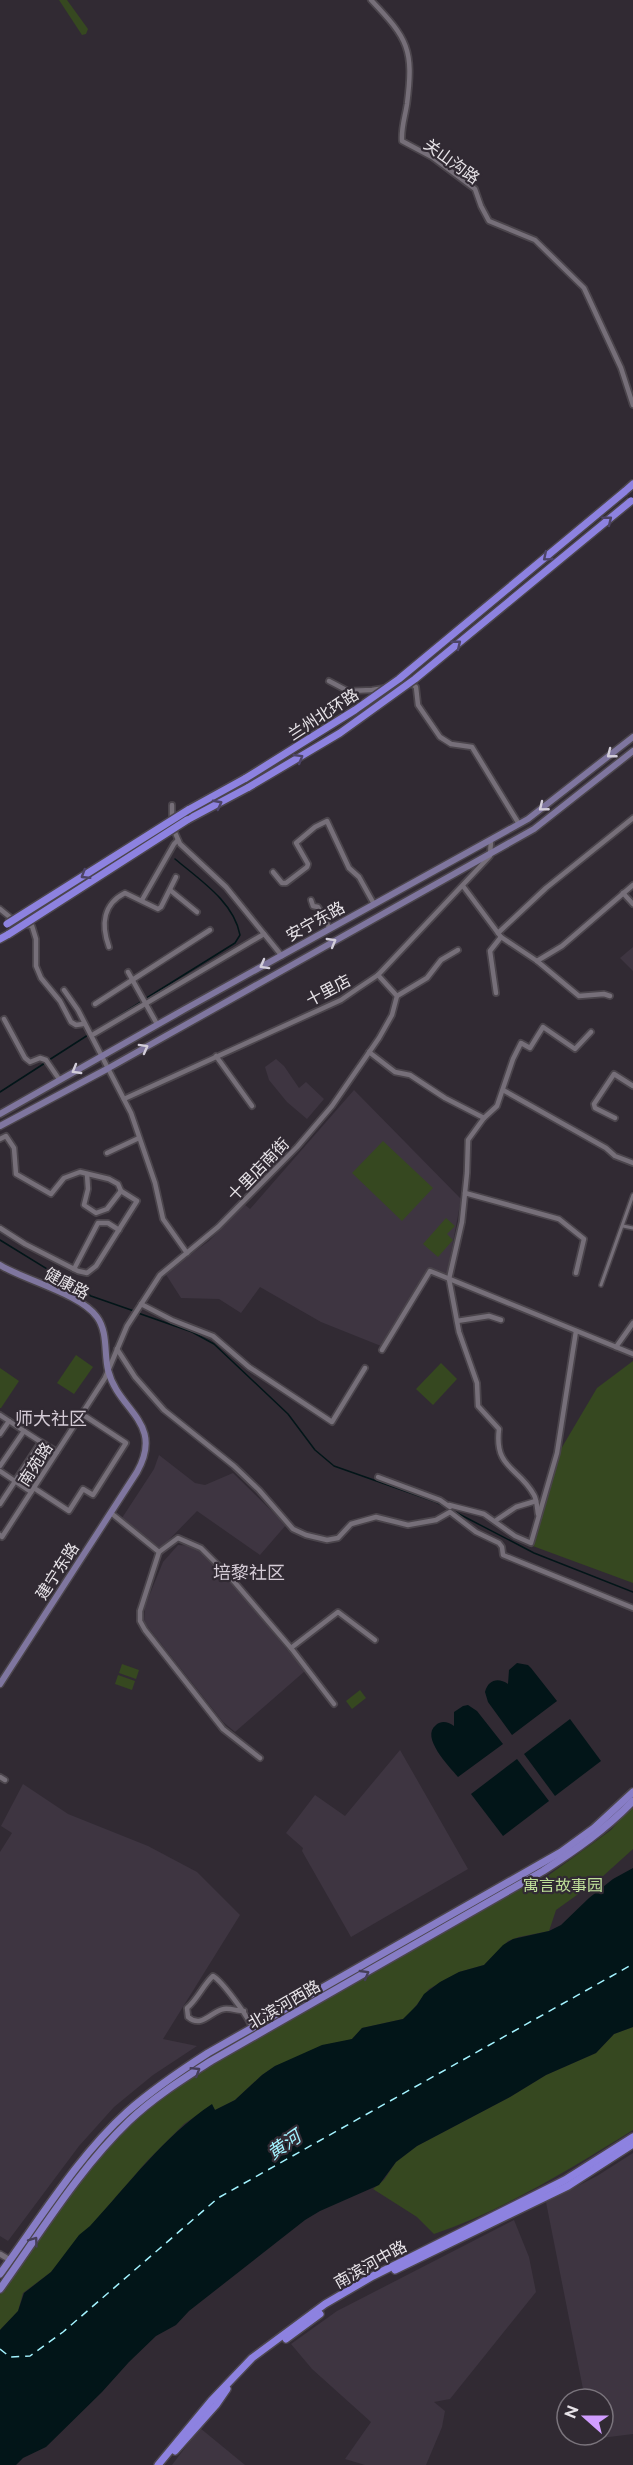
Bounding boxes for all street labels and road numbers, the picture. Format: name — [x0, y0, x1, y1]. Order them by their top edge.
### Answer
street label: 关山沟路 — [420, 135, 483, 188]
street label: 兰州北环路 — [285, 685, 362, 744]
street label: 安宁东路 — [283, 898, 348, 945]
street label: 十里店 — [303, 971, 354, 1010]
street label: 十里店南街 — [224, 1134, 293, 1205]
street label: 健康路 — [41, 1264, 92, 1303]
street label: 南苑路 — [14, 1439, 56, 1490]
street label: 建宁东路 — [32, 1539, 83, 1603]
street label: 北滨河西路 — [245, 1976, 324, 2033]
street label: 南滨河中路 — [331, 2237, 410, 2292]

